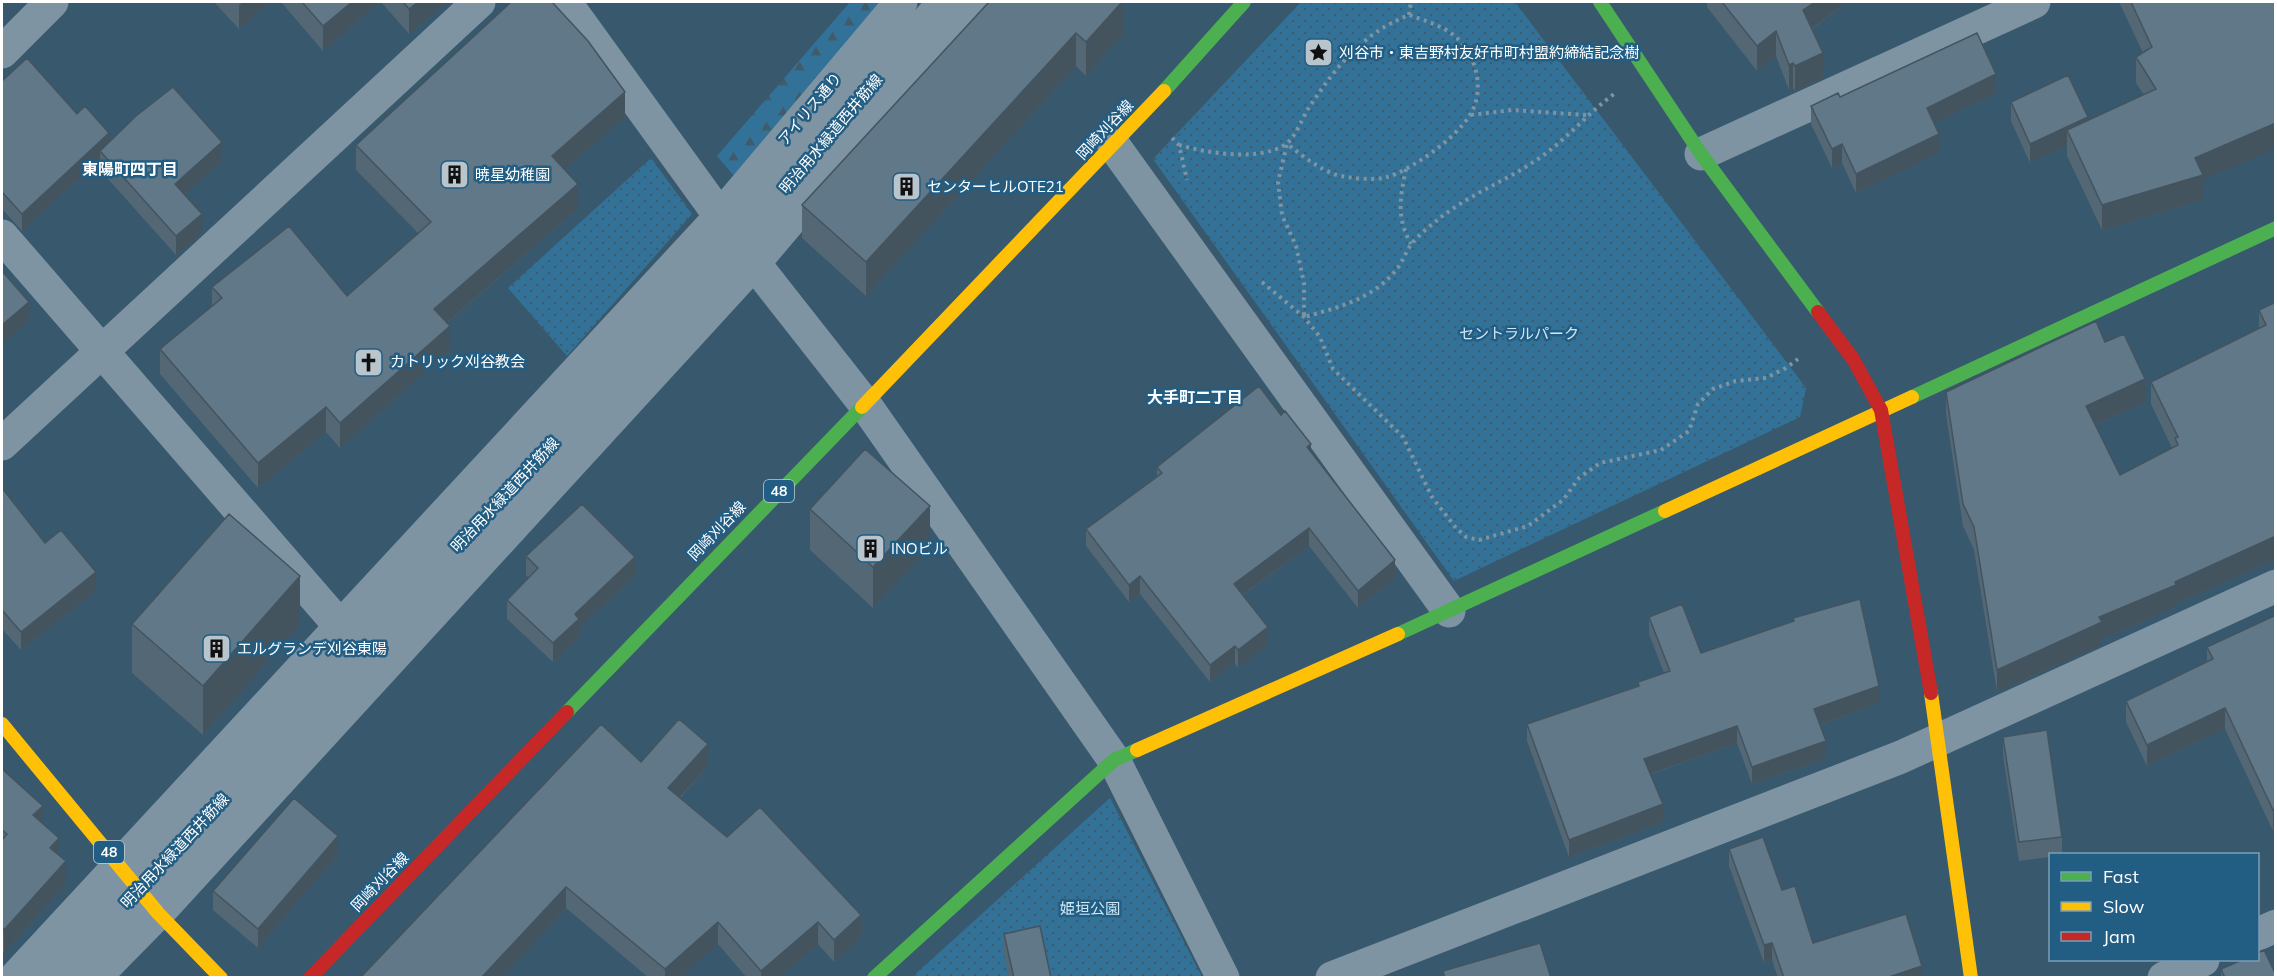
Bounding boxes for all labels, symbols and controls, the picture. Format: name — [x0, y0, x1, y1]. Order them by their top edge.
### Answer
place icon: 刈谷市・東吉野村友好市町村盟約締結記念樹 — [1302, 37, 1334, 69]
place label: 刈谷市・東吉野村友好市町村盟約締結記念樹 — [1339, 43, 1639, 62]
street label: アイリス通り — [774, 68, 846, 149]
street label: 明治用水緑道西井筋線 — [775, 70, 886, 197]
street label: 岡崎刈谷線 — [1072, 96, 1137, 164]
district label: 東陽町四丁目 — [82, 159, 178, 179]
building icon: 暁星幼稚園 — [438, 159, 470, 191]
place label: 暁星幼稚園 — [475, 165, 550, 184]
building icon: センターヒルOTE21 — [890, 171, 922, 203]
place label: センターヒルOTE21 — [927, 177, 1064, 196]
park label: セントラルパーク — [1459, 324, 1579, 343]
church icon: カトリック刈谷教会 — [353, 346, 385, 378]
place label: カトリック刈谷教会 — [390, 352, 525, 371]
district label: 大手町二丁目 — [1147, 387, 1243, 407]
street label: 明治用水緑道西井筋線 — [447, 433, 563, 556]
road number: 48 — [764, 480, 794, 502]
street label: 岡崎刈谷線 — [684, 497, 750, 564]
building icon: INOビル — [854, 533, 886, 565]
place label: INOビル — [891, 539, 948, 558]
building icon: エルグランデ刈谷東陽 — [200, 633, 232, 665]
place label: エルグランデ刈谷東陽 — [237, 639, 387, 658]
street label: 明治用水緑道西井筋線 — [117, 789, 233, 912]
road number: 48 — [94, 841, 124, 863]
street label: 岡崎刈谷線 — [347, 848, 413, 915]
legend — [2049, 853, 2259, 961]
text: Fast — [2103, 865, 2139, 888]
text: Slow — [2103, 895, 2145, 918]
park label: 姫垣公園 — [1060, 899, 1120, 918]
text: Jam — [2103, 925, 2136, 948]

